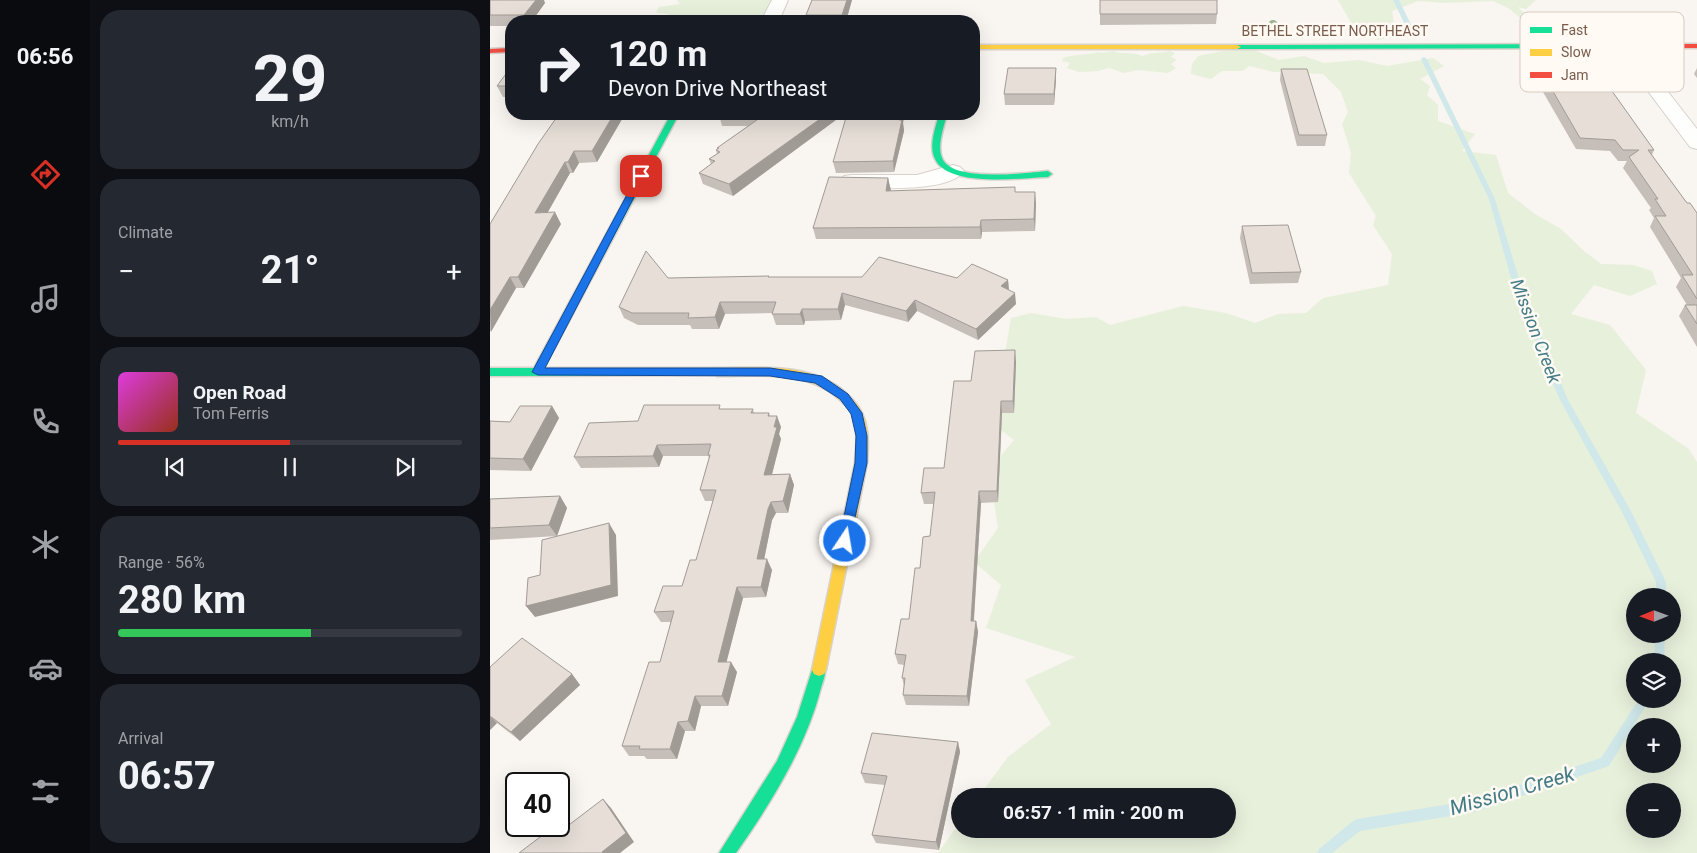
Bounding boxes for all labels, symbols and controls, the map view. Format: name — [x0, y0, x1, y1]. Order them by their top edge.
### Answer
legend — [1520, 12, 1684, 92]
text: Fast — [1561, 22, 1588, 38]
street label: BETHEL STREET NORTHEAST — [1242, 23, 1429, 39]
text: 120 m — [608, 34, 707, 75]
icon: right — [525, 35, 590, 100]
text: 29 — [253, 41, 327, 117]
text: 06:56 — [17, 44, 73, 69]
text: Slow — [1561, 44, 1592, 60]
text: Jam — [1561, 67, 1589, 83]
text: Devon Drive Northeast — [608, 76, 827, 101]
text: km/h — [271, 112, 309, 131]
pin — [620, 155, 662, 197]
icon: directions — [28, 157, 63, 192]
icon: arrive — [627, 162, 655, 190]
text: Climate — [118, 223, 173, 242]
text: 21° — [261, 248, 319, 292]
text: − — [118, 255, 134, 288]
text: + — [446, 255, 462, 288]
water label: Mission Creek — [1506, 276, 1566, 387]
icon: music — [28, 281, 63, 316]
text: Open Road — [193, 381, 286, 404]
icon: phone — [28, 404, 63, 439]
text: Tom Ferris — [193, 404, 269, 423]
icon: previous — [161, 453, 189, 481]
icon: pause — [276, 453, 304, 481]
icon: next — [391, 453, 419, 481]
position arrow — [818, 514, 870, 566]
icon: climate — [28, 527, 63, 562]
text: Range · 56% — [118, 553, 205, 572]
text: 280 km — [118, 578, 246, 622]
north arrow — [1626, 588, 1681, 642]
map controls — [1626, 588, 1681, 838]
icon: car — [28, 651, 63, 686]
button: layers — [1626, 653, 1681, 708]
button: + — [1626, 718, 1681, 773]
text: Arrival — [118, 729, 163, 748]
text: 06:57 — [118, 754, 216, 798]
water label: Mission Creek — [1447, 762, 1578, 820]
speed limit sign: 40 — [505, 772, 570, 837]
icon: filters — [28, 774, 63, 809]
button: − — [1626, 783, 1681, 838]
text: 06:57 · 1 min · 200 m — [1003, 801, 1184, 824]

